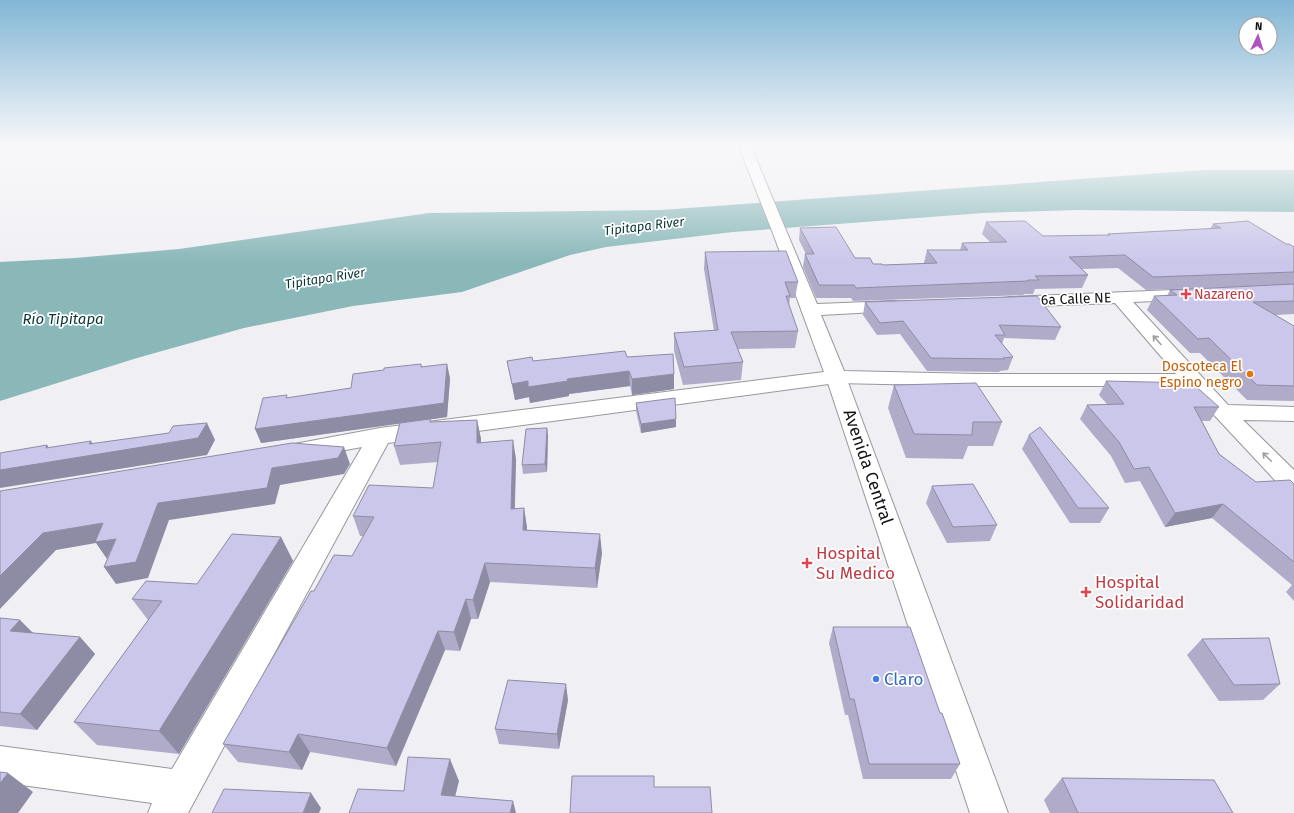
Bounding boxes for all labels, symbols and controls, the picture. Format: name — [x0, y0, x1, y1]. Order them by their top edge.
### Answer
north arrow — [1238, 16, 1278, 56]
text: N — [1255, 20, 1263, 33]
water label: Tipitapa River — [603, 214, 686, 238]
water label: Tipitapa River — [284, 264, 367, 292]
place label: Nazareno — [1194, 286, 1254, 303]
street label: 6a Calle NE — [1040, 289, 1112, 309]
marker: Nazareno — [1181, 289, 1191, 299]
water label: Río Tipitapa — [22, 310, 104, 328]
one-way arrow — [1152, 335, 1162, 345]
place label: Doscoteca El Espino negro — [1159, 358, 1242, 391]
marker: Doscoteca El Espino negro — [1245, 369, 1255, 379]
street label: Avenida Central — [838, 407, 898, 527]
one-way arrow — [1262, 452, 1272, 462]
place label: Hospital Su Medico — [816, 543, 895, 584]
marker: Hospital Su Medico — [801, 557, 813, 569]
place label: Hospital Solidaridad — [1095, 572, 1184, 613]
marker: Hospital Solidaridad — [1080, 586, 1092, 598]
place label: Claro — [884, 669, 923, 690]
marker: Claro — [871, 674, 881, 684]

